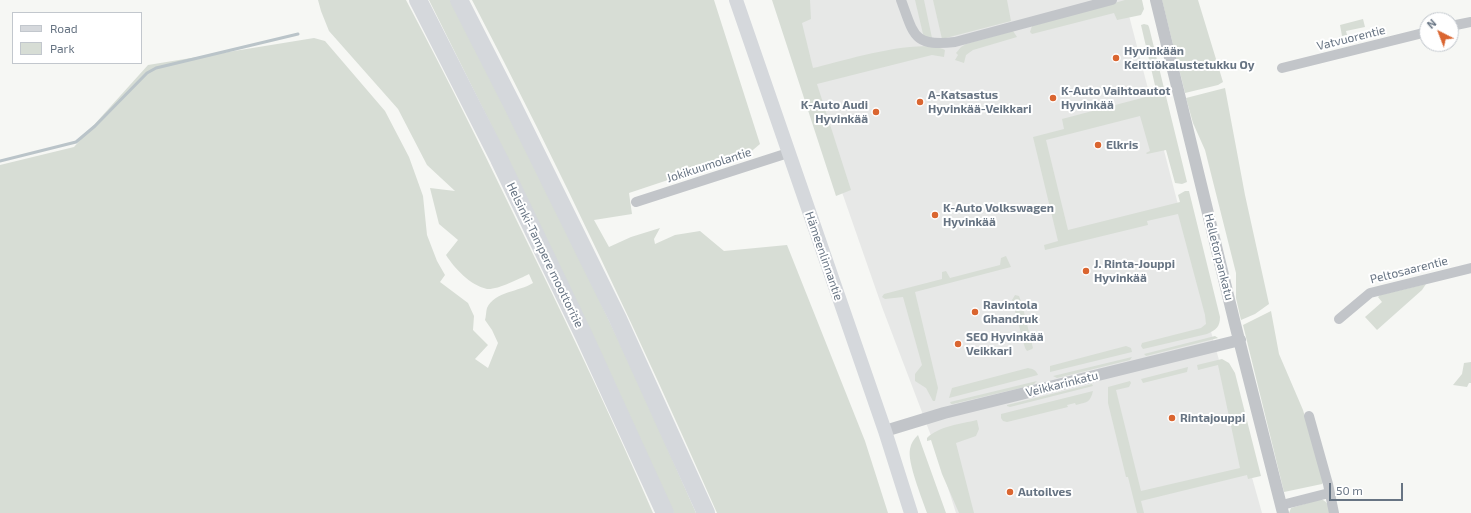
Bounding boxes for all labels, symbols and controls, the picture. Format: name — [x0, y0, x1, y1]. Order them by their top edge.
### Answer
legend — [12, 12, 142, 64]
north arrow — [1419, 12, 1459, 52]
text: N — [1424, 16, 1439, 31]
text: Road — [50, 21, 78, 35]
street label: Vatvuorentie — [1315, 23, 1387, 53]
text: Park — [50, 41, 75, 55]
place label: Hyvinkään Keittiökalustetukku Oy — [1124, 44, 1255, 72]
marker: Hyvinkään Keittiökalustetukku Oy — [1111, 53, 1121, 63]
place label: K-Auto Vaihtoautot Hyvinkää — [1061, 84, 1170, 112]
place label: A-Katsastus Hyvinkää-Veikkari — [928, 88, 1031, 116]
marker: K-Auto Vaihtoautot Hyvinkää — [1048, 93, 1058, 103]
marker: A-Katsastus Hyvinkää-Veikkari — [915, 97, 925, 107]
place label: K-Auto Audi Hyvinkää — [801, 98, 868, 126]
marker: K-Auto Audi Hyvinkää — [871, 107, 881, 117]
place label: Elkris — [1106, 138, 1138, 152]
marker: Elkris — [1093, 140, 1103, 150]
street label: Jokikuumolantie — [665, 145, 753, 185]
street label: Helsinki-Tampere moottoritie — [503, 180, 587, 330]
place label: K-Auto Volkswagen Hyvinkää — [943, 201, 1054, 229]
street label: Hämeenlinnantie — [802, 210, 846, 302]
marker: K-Auto Volkswagen Hyvinkää — [930, 210, 940, 220]
street label: Helletorpankatu — [1201, 212, 1237, 302]
street label: Peltosaarentie — [1369, 253, 1449, 287]
place label: J. Rinta-Jouppi Hyvinkää — [1094, 257, 1175, 285]
marker: J. Rinta-Jouppi Hyvinkää — [1081, 266, 1091, 276]
place label: Ravintola Ghandruk — [983, 298, 1038, 326]
marker: Ravintola Ghandruk — [970, 307, 980, 317]
place label: SEO Hyvinkää Veikkari — [966, 330, 1044, 358]
marker: SEO Hyvinkää Veikkari — [953, 339, 963, 349]
street label: Veikkarinkatu — [1024, 368, 1100, 400]
place label: Rintajouppi — [1180, 411, 1245, 425]
marker: Rintajouppi — [1167, 413, 1177, 423]
scale bar — [1331, 475, 1405, 501]
text: 50 m — [1336, 483, 1363, 497]
place label: Autoilves — [1018, 485, 1072, 499]
marker: Autoilves — [1005, 487, 1015, 497]

